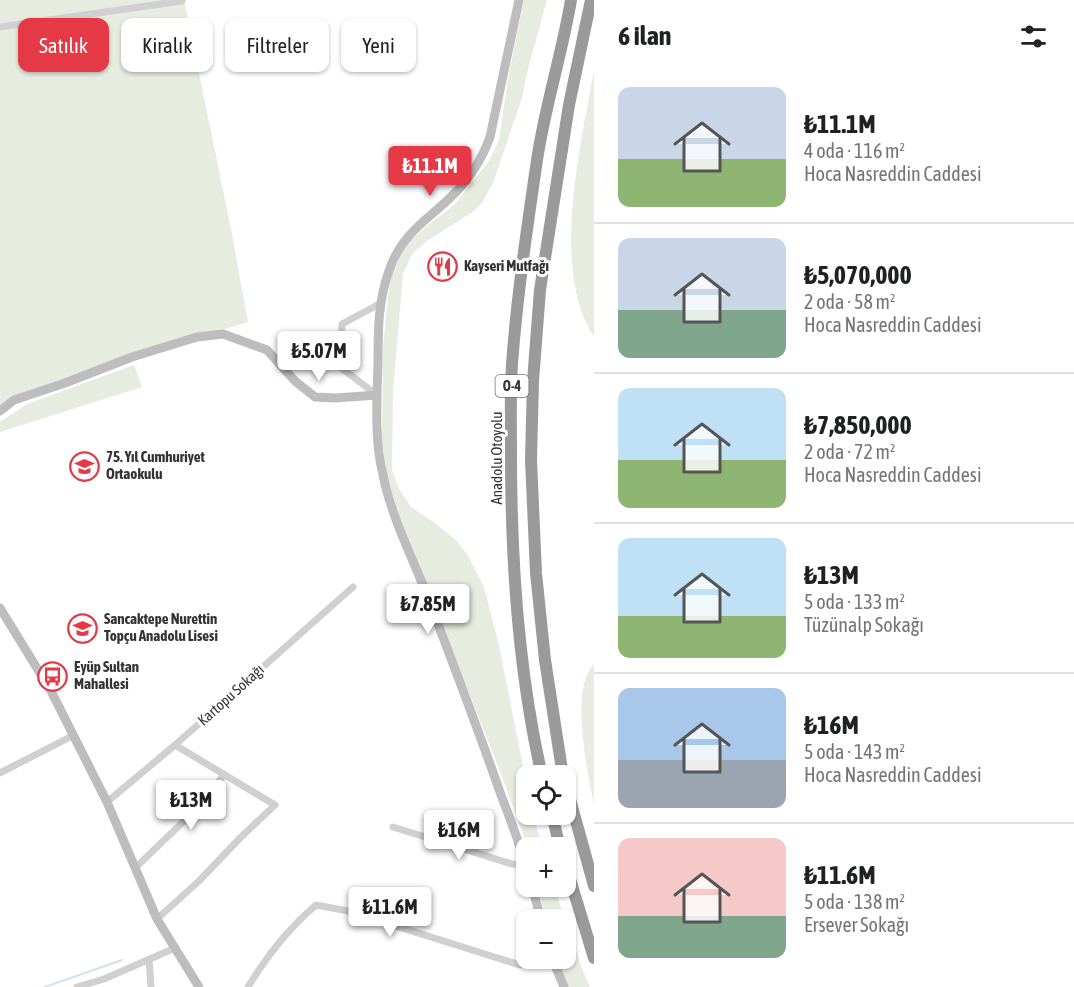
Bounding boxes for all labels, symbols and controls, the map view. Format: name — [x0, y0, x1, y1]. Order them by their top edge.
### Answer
chip: Satılık — [18, 18, 109, 72]
chip: Kiralık — [121, 18, 213, 72]
chip: Filtreler — [225, 18, 329, 72]
chip: Yeni — [341, 18, 416, 72]
icon: filters — [1017, 20, 1050, 53]
text: 6 ilan — [618, 21, 671, 51]
text: ₺11.1M — [804, 109, 876, 139]
icon: home — [666, 111, 738, 183]
text: 4 oda · 116 m² — [804, 139, 905, 162]
pin: ₺11.1M — [381, 146, 479, 197]
text: ₺11.1M — [402, 154, 458, 177]
text: Hoca Nasreddin Caddesi — [804, 162, 982, 185]
restaurant icon: Kayseri Mutfağı — [427, 250, 459, 282]
place label: Kayseri Mutfağı — [464, 257, 549, 274]
text: ₺5,070,000 — [804, 260, 912, 290]
icon: home — [666, 262, 738, 334]
text: 2 oda · 58 m² — [804, 290, 896, 313]
text: Hoca Nasreddin Caddesi — [804, 313, 982, 336]
pin: ₺5.07M — [270, 331, 368, 382]
text: ₺5.07M — [291, 339, 347, 362]
road number: O-4 — [496, 375, 528, 397]
text: ₺7,850,000 — [804, 410, 912, 440]
street label: Anadolu Otoyolu — [488, 411, 505, 505]
icon: home — [666, 412, 738, 484]
text: 2 oda · 72 m² — [804, 440, 896, 463]
place label: 75. Yıl Cumhuriyet Ortaokulu — [106, 448, 206, 482]
school or university icon: 75. Yıl Cumhuriyet Ortaokulu — [69, 450, 101, 482]
text: Hoca Nasreddin Caddesi — [804, 463, 982, 486]
text: ₺13M — [804, 560, 859, 590]
icon: home — [666, 562, 738, 634]
pin: ₺7.85M — [379, 584, 477, 635]
text: 5 oda · 133 m² — [804, 590, 905, 613]
text: ₺7.85M — [400, 592, 456, 615]
place label: Sancaktepe Nurettin Topçu Anadolu Lisesi — [104, 610, 218, 644]
school or university icon: Sancaktepe Nurettin Topçu Anadolu Lisesi — [67, 612, 99, 644]
text: Tüzünalp Sokağı — [804, 613, 924, 636]
place label: Eyüp Sultan Mahallesi — [74, 658, 139, 692]
bus stop icon: Eyüp Sultan Mahallesi — [37, 660, 69, 692]
street label: Kartopu Sokağı — [194, 661, 267, 729]
text: ₺16M — [804, 710, 859, 740]
icon: home — [666, 712, 738, 784]
text: 5 oda · 143 m² — [804, 740, 905, 763]
text: Hoca Nasreddin Caddesi — [804, 763, 982, 786]
map controls — [516, 765, 576, 969]
button: locate — [516, 765, 576, 825]
pin: ₺13M — [155, 780, 227, 831]
text: ₺13M — [170, 788, 212, 811]
pin: ₺16M — [423, 810, 495, 861]
text: ₺16M — [438, 818, 480, 841]
button: + — [516, 837, 576, 897]
text: ₺11.6M — [804, 860, 876, 890]
icon: home — [666, 862, 738, 934]
pin: ₺11.6M — [341, 887, 439, 938]
text: 5 oda · 138 m² — [804, 890, 905, 913]
text: ₺11.6M — [362, 895, 418, 918]
button: − — [516, 909, 576, 969]
text: Ersever Sokağı — [804, 913, 909, 936]

